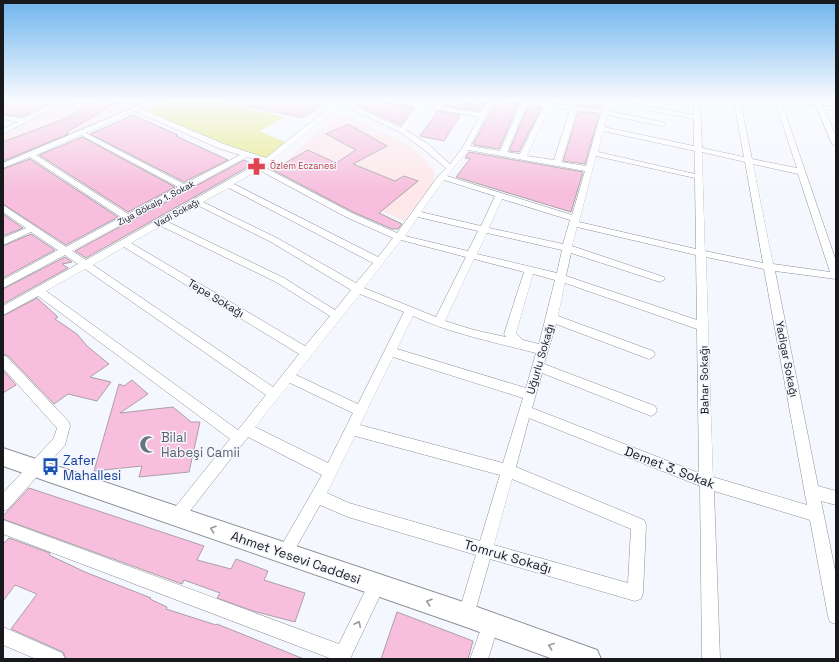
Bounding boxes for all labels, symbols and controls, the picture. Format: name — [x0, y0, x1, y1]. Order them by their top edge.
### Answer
pharmacy icon: Özlem Eczanesi — [247, 156, 267, 176]
place label: Özlem Eczanesi — [270, 160, 336, 172]
street label: Ziya Gökalp 1. Sokak — [115, 177, 197, 228]
street label: Vadi Sokağı — [152, 196, 202, 230]
street label: Tepe Sokağı — [185, 276, 247, 320]
street label: Yadigar Sokağı — [773, 320, 801, 398]
street label: Uğurlu Sokağı — [523, 322, 557, 396]
street label: Bahar Sokağı — [696, 345, 712, 415]
place label: Bilal Habeşi Camii — [161, 429, 240, 461]
mosque icon: Bilal Habeşi Camii — [138, 434, 158, 454]
street label: Demet 3. Sokak — [622, 442, 718, 493]
place label: Zafer Mahallesi — [63, 452, 121, 484]
bus stop icon: Zafer Mahallesi — [40, 457, 60, 477]
one-way arrow — [210, 525, 217, 534]
street label: Ahmet Yesevi Caddesi — [229, 527, 363, 588]
street label: Tomruk Sokağı — [462, 536, 554, 577]
one-way arrow — [425, 599, 432, 607]
one-way arrow — [353, 621, 361, 628]
one-way arrow — [548, 642, 555, 650]

